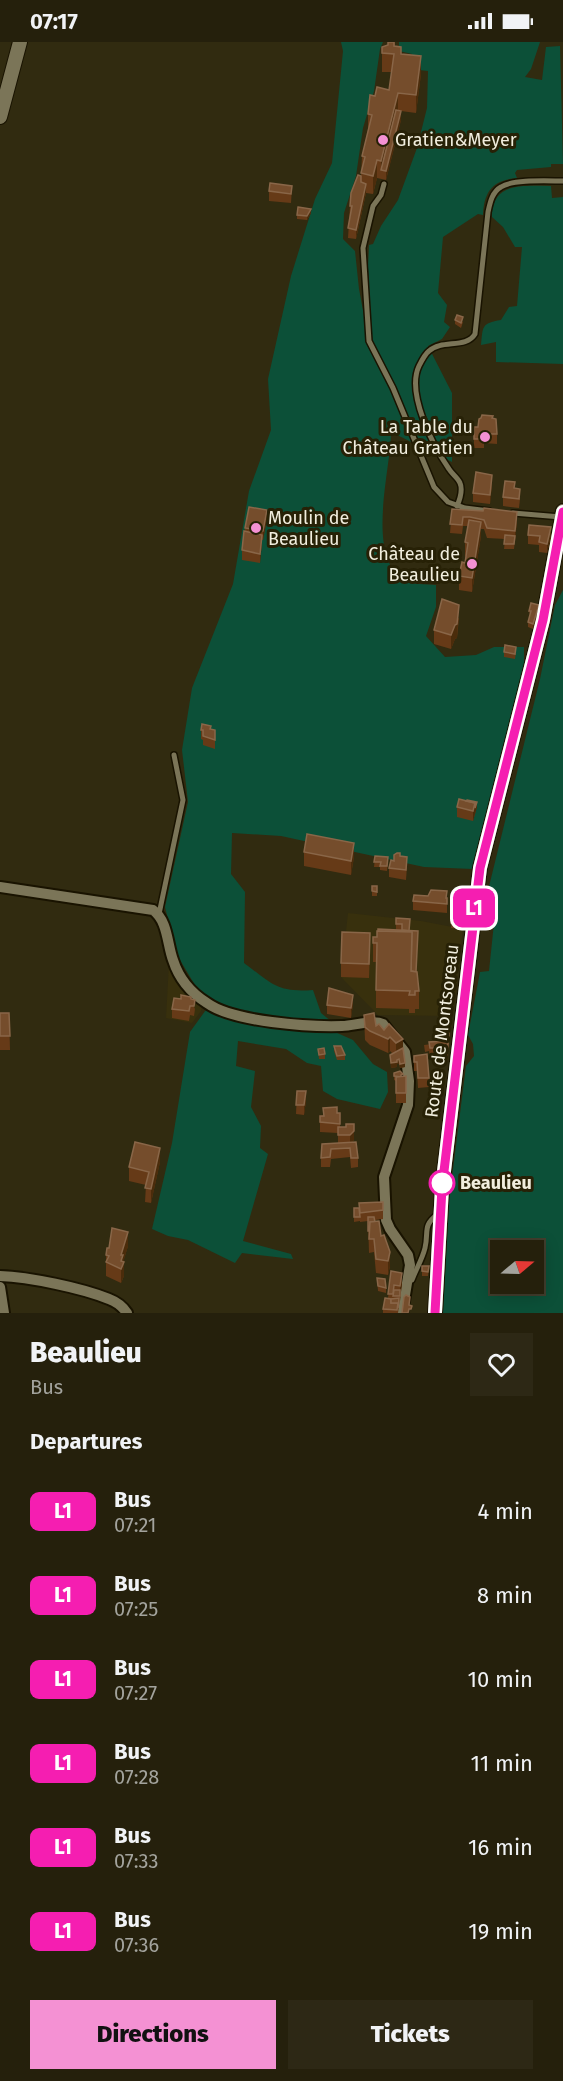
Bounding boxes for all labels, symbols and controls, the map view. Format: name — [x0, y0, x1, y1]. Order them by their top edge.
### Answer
text: 07:17 — [30, 8, 78, 35]
place label: Gratien&Meyer — [395, 129, 517, 151]
marker: Gratien&Meyer — [376, 133, 390, 147]
place label: La Table du Château Gratien — [342, 416, 473, 459]
marker: La Table du Château Gratien — [478, 430, 492, 444]
place label: Moulin de Beaulieu — [268, 507, 349, 550]
marker: Moulin de Beaulieu — [249, 521, 263, 535]
place label: Château de Beaulieu — [368, 543, 460, 586]
marker: Château de Beaulieu — [465, 557, 479, 571]
line badge: L1 — [447, 888, 501, 928]
text: L1 — [465, 895, 483, 921]
street label: Route de Montsoreau — [420, 943, 464, 1119]
marker: Beaulieu — [429, 1170, 455, 1196]
place label: Beaulieu — [460, 1172, 532, 1194]
north arrow — [490, 1240, 544, 1294]
map controls — [490, 1240, 544, 1294]
button: heart — [470, 1333, 533, 1396]
text: Beaulieu — [30, 1336, 142, 1369]
text: Bus — [30, 1375, 63, 1399]
text: Departures — [30, 1428, 142, 1455]
text: Bus — [114, 1486, 151, 1513]
text: L1 — [54, 1498, 72, 1524]
text: 4 min — [478, 1498, 533, 1525]
text: 07:21 — [114, 1513, 157, 1537]
text: Bus — [114, 1570, 151, 1597]
text: L1 — [54, 1582, 72, 1608]
text: 8 min — [477, 1582, 533, 1609]
text: 07:25 — [114, 1597, 158, 1621]
text: Bus — [114, 1654, 151, 1681]
text: L1 — [54, 1666, 72, 1692]
text: 10 min — [467, 1666, 533, 1693]
text: 07:27 — [114, 1681, 157, 1705]
text: Bus — [114, 1738, 151, 1765]
text: L1 — [54, 1750, 72, 1776]
text: 11 min — [470, 1750, 533, 1777]
text: 07:28 — [114, 1765, 159, 1789]
text: Bus — [114, 1822, 151, 1849]
text: L1 — [54, 1834, 72, 1860]
text: 16 min — [468, 1834, 533, 1861]
text: 07:33 — [114, 1849, 159, 1873]
text: Bus — [114, 1906, 151, 1933]
text: L1 — [54, 1918, 72, 1944]
text: 19 min — [468, 1918, 533, 1945]
text: 07:36 — [114, 1933, 159, 1957]
button: Directions — [30, 2000, 276, 2069]
button: Tickets — [288, 2000, 533, 2069]

